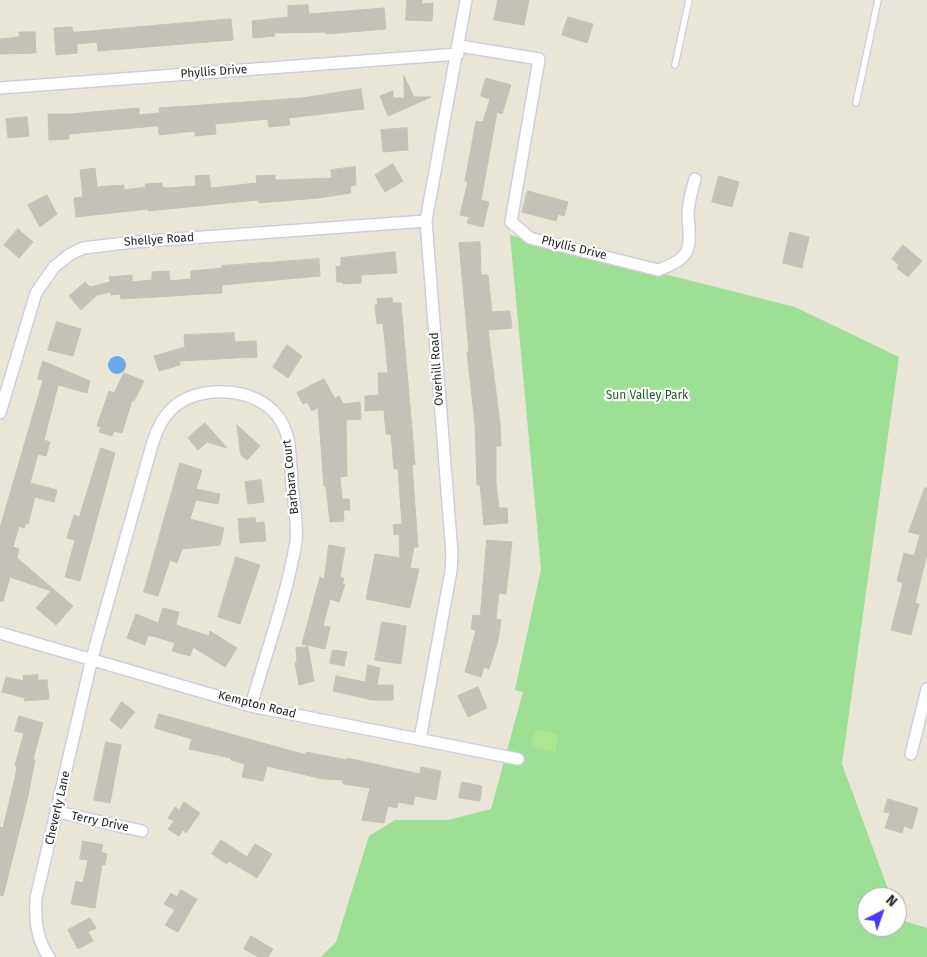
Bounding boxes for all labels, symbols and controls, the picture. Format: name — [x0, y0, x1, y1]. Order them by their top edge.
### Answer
street label: Phyllis Drive — [180, 62, 248, 82]
street label: Shellye Road — [123, 230, 195, 250]
street label: Phyllis Drive — [540, 233, 608, 263]
street label: Overhill Road — [427, 332, 447, 406]
park label: Sun Valley Park — [606, 389, 688, 403]
street label: Barbara Court — [280, 439, 302, 515]
street label: Kempton Road — [216, 688, 298, 722]
street label: Cheverly Lane — [42, 770, 74, 846]
street label: Terry Drive — [70, 809, 130, 835]
north arrow — [857, 887, 907, 937]
text: N — [882, 892, 901, 911]

